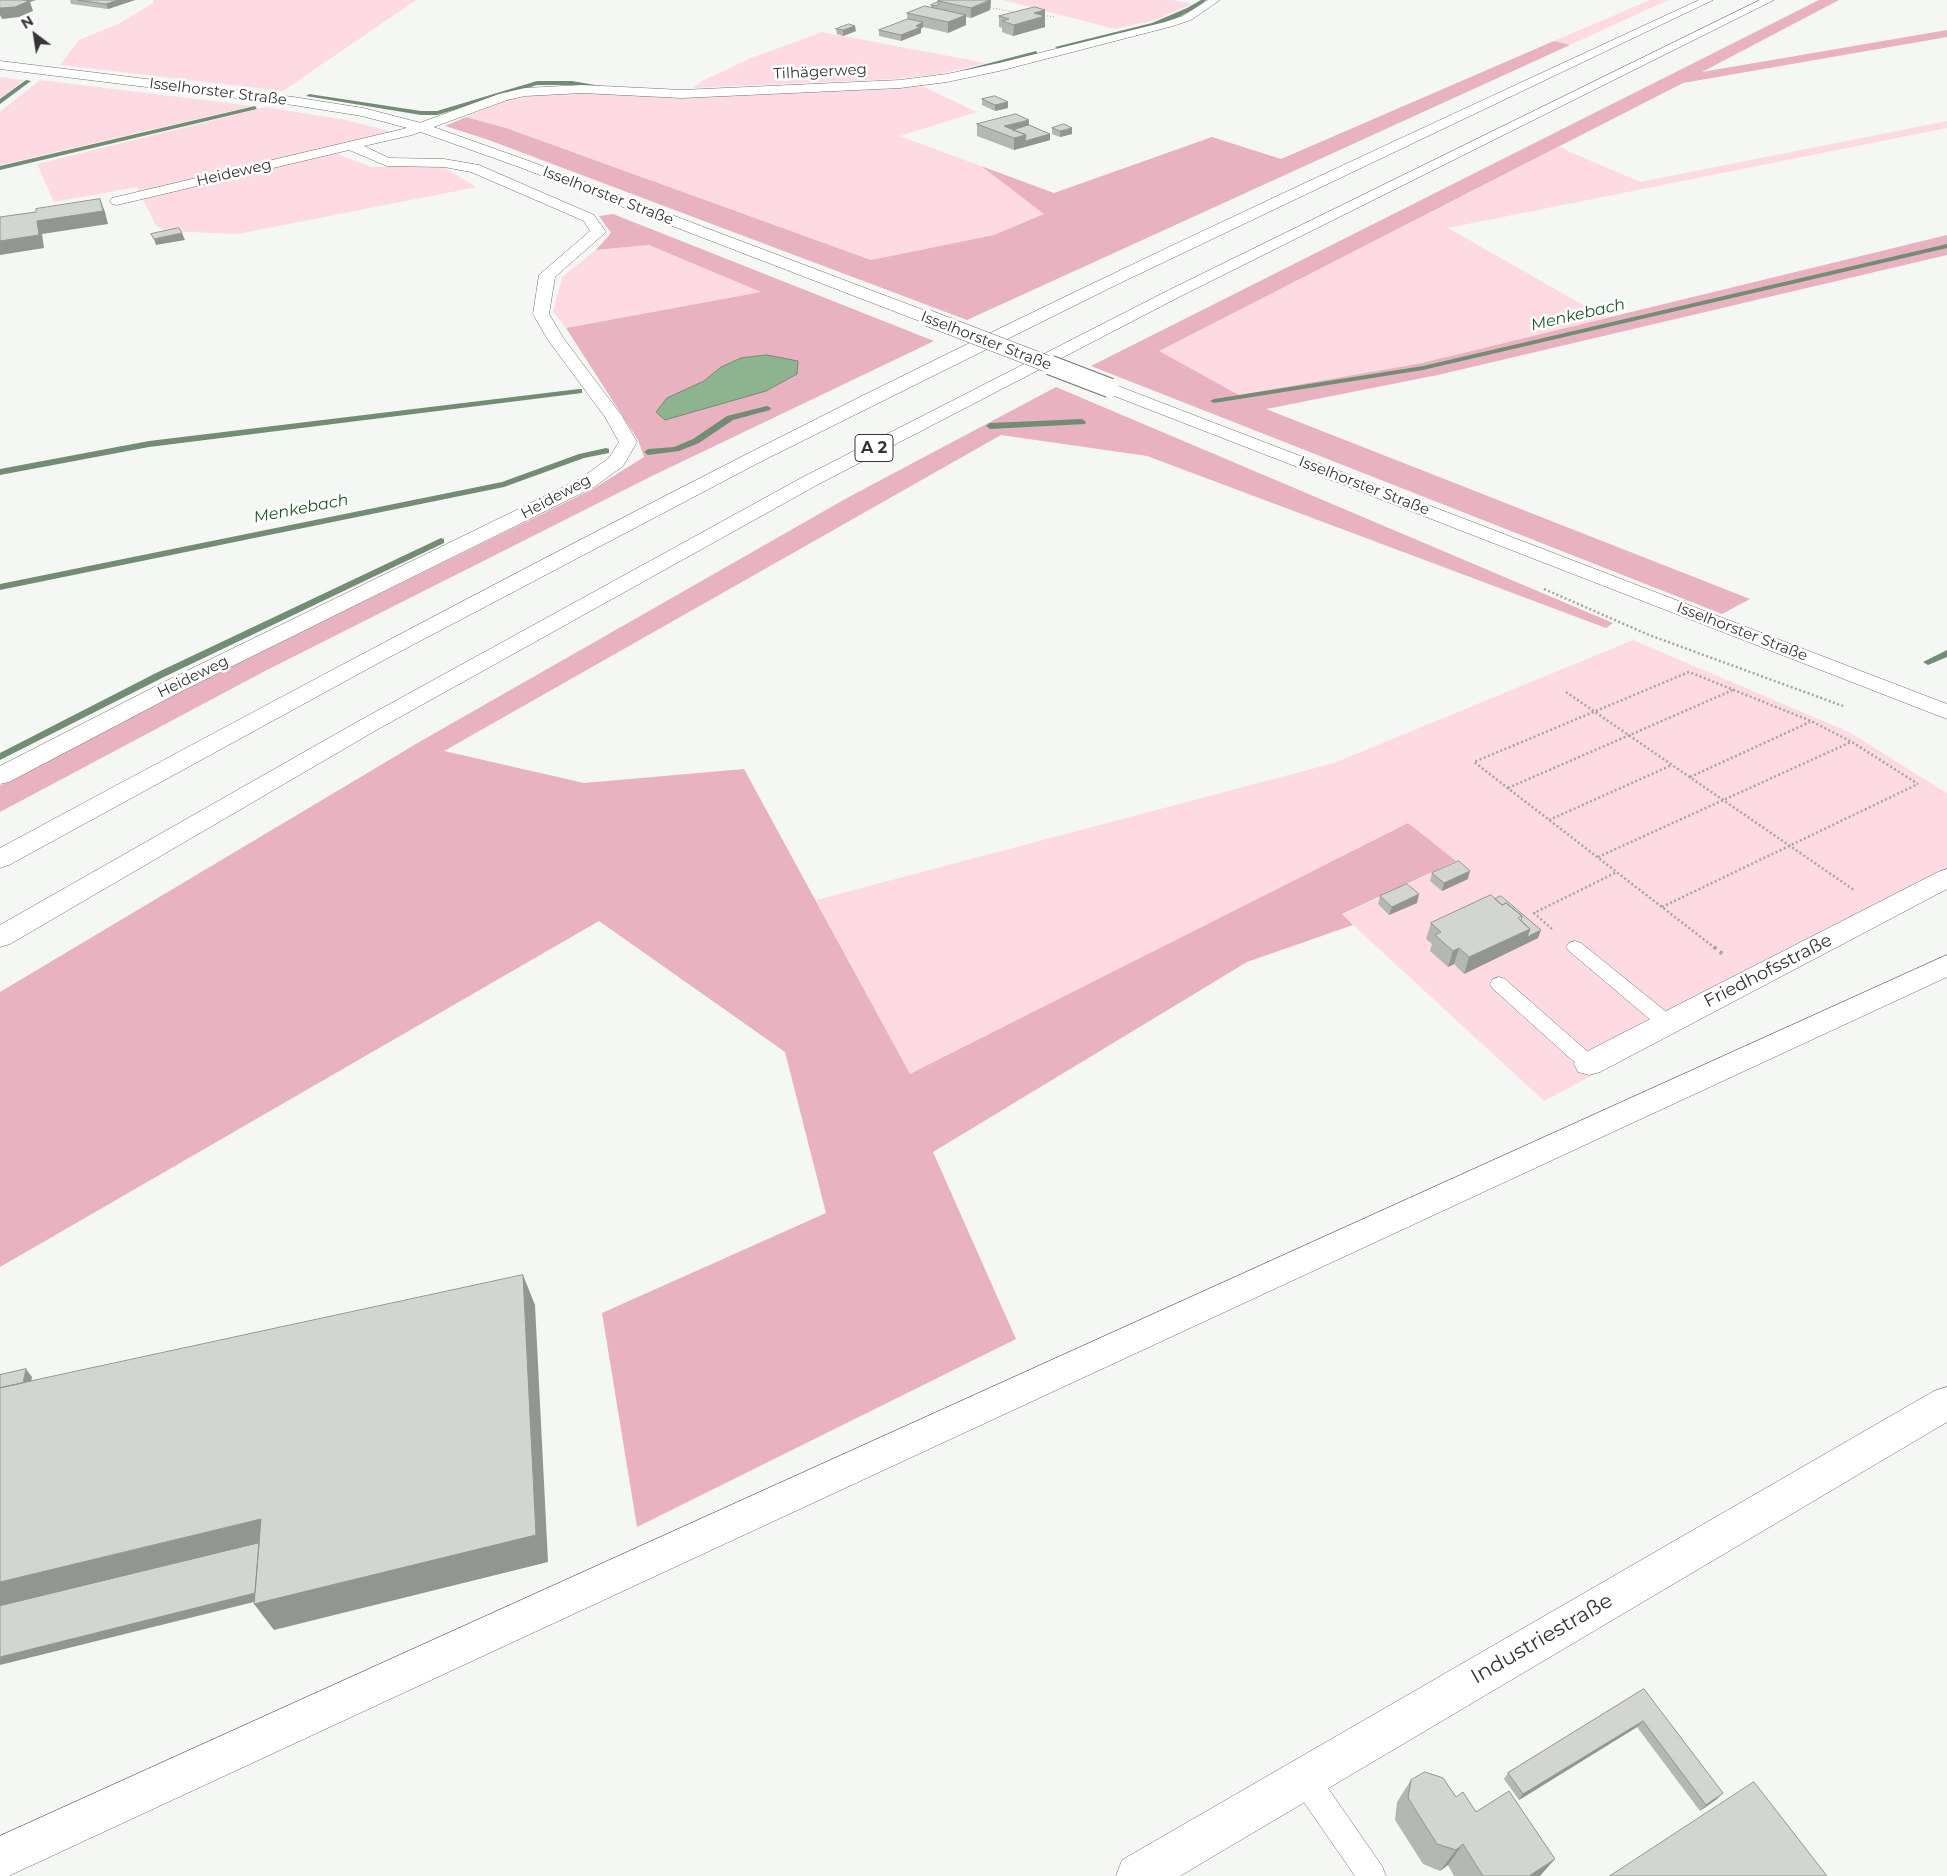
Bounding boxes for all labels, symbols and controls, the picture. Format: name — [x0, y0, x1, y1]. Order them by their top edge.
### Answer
north arrow — [10, 10, 60, 60]
text: N — [18, 12, 37, 33]
street label: Tilhägerweg — [773, 61, 867, 83]
street label: Isselhorster Straße — [148, 75, 288, 109]
street label: Heideweg — [195, 156, 273, 190]
street label: Isselhorster Straße — [540, 163, 676, 229]
water label: Menkebach — [1529, 295, 1627, 335]
street label: Isselhorster Straße — [918, 308, 1054, 374]
road number: A 2 — [855, 434, 893, 462]
street label: Isselhorster Straße — [1296, 453, 1432, 519]
street label: Heideweg — [518, 471, 594, 523]
water label: Menkebach — [252, 490, 350, 528]
street label: Isselhorster Straße — [1674, 599, 1810, 665]
street label: Heideweg — [155, 652, 231, 702]
street label: Friedhofsstraße — [1700, 929, 1836, 1013]
street label: Industriestraße — [1467, 1588, 1617, 1690]

